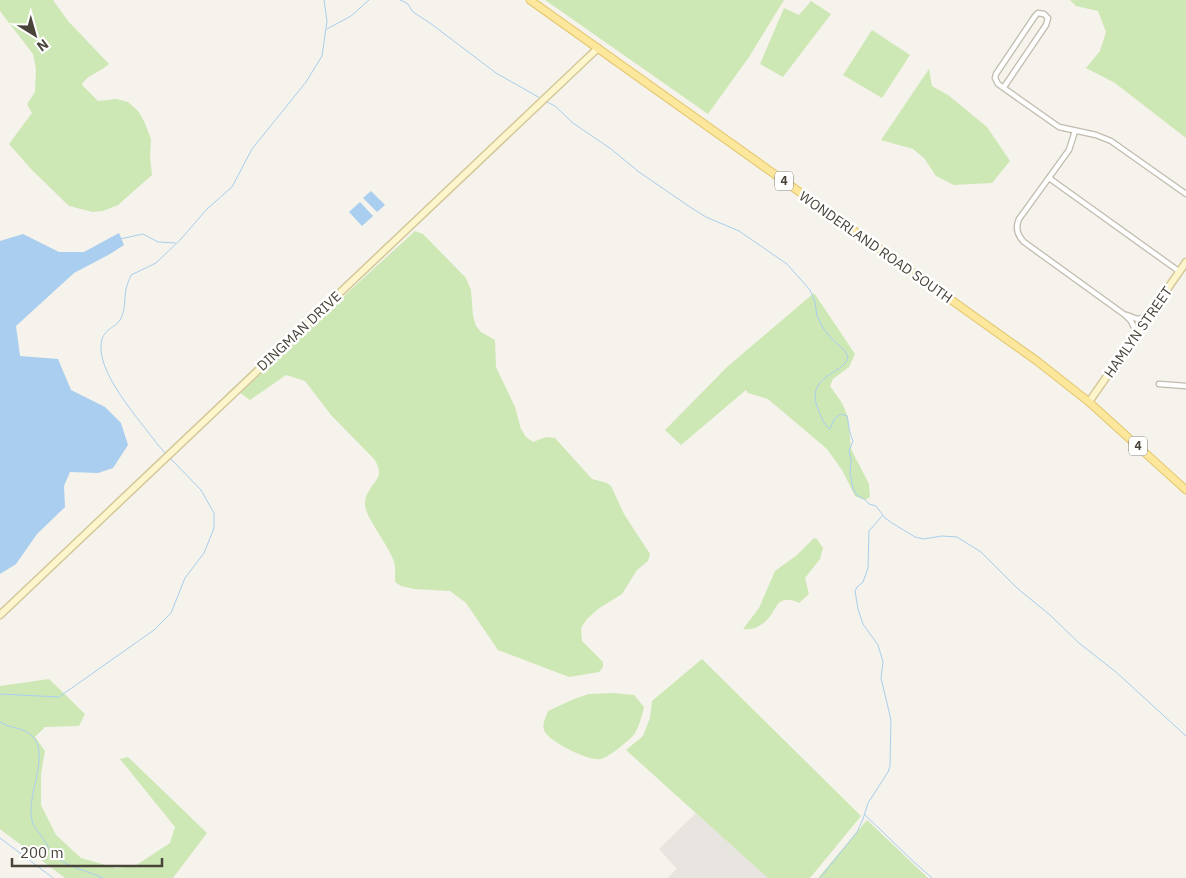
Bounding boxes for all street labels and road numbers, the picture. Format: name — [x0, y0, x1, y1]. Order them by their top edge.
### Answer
road number: 4 — [775, 172, 793, 190]
street label: WONDERLAND ROAD SOUTH — [796, 187, 956, 307]
street label: HAMLYN STREET — [1100, 283, 1176, 381]
street label: DINGMAN DRIVE — [253, 287, 345, 375]
road number: 4 — [1129, 436, 1147, 456]

